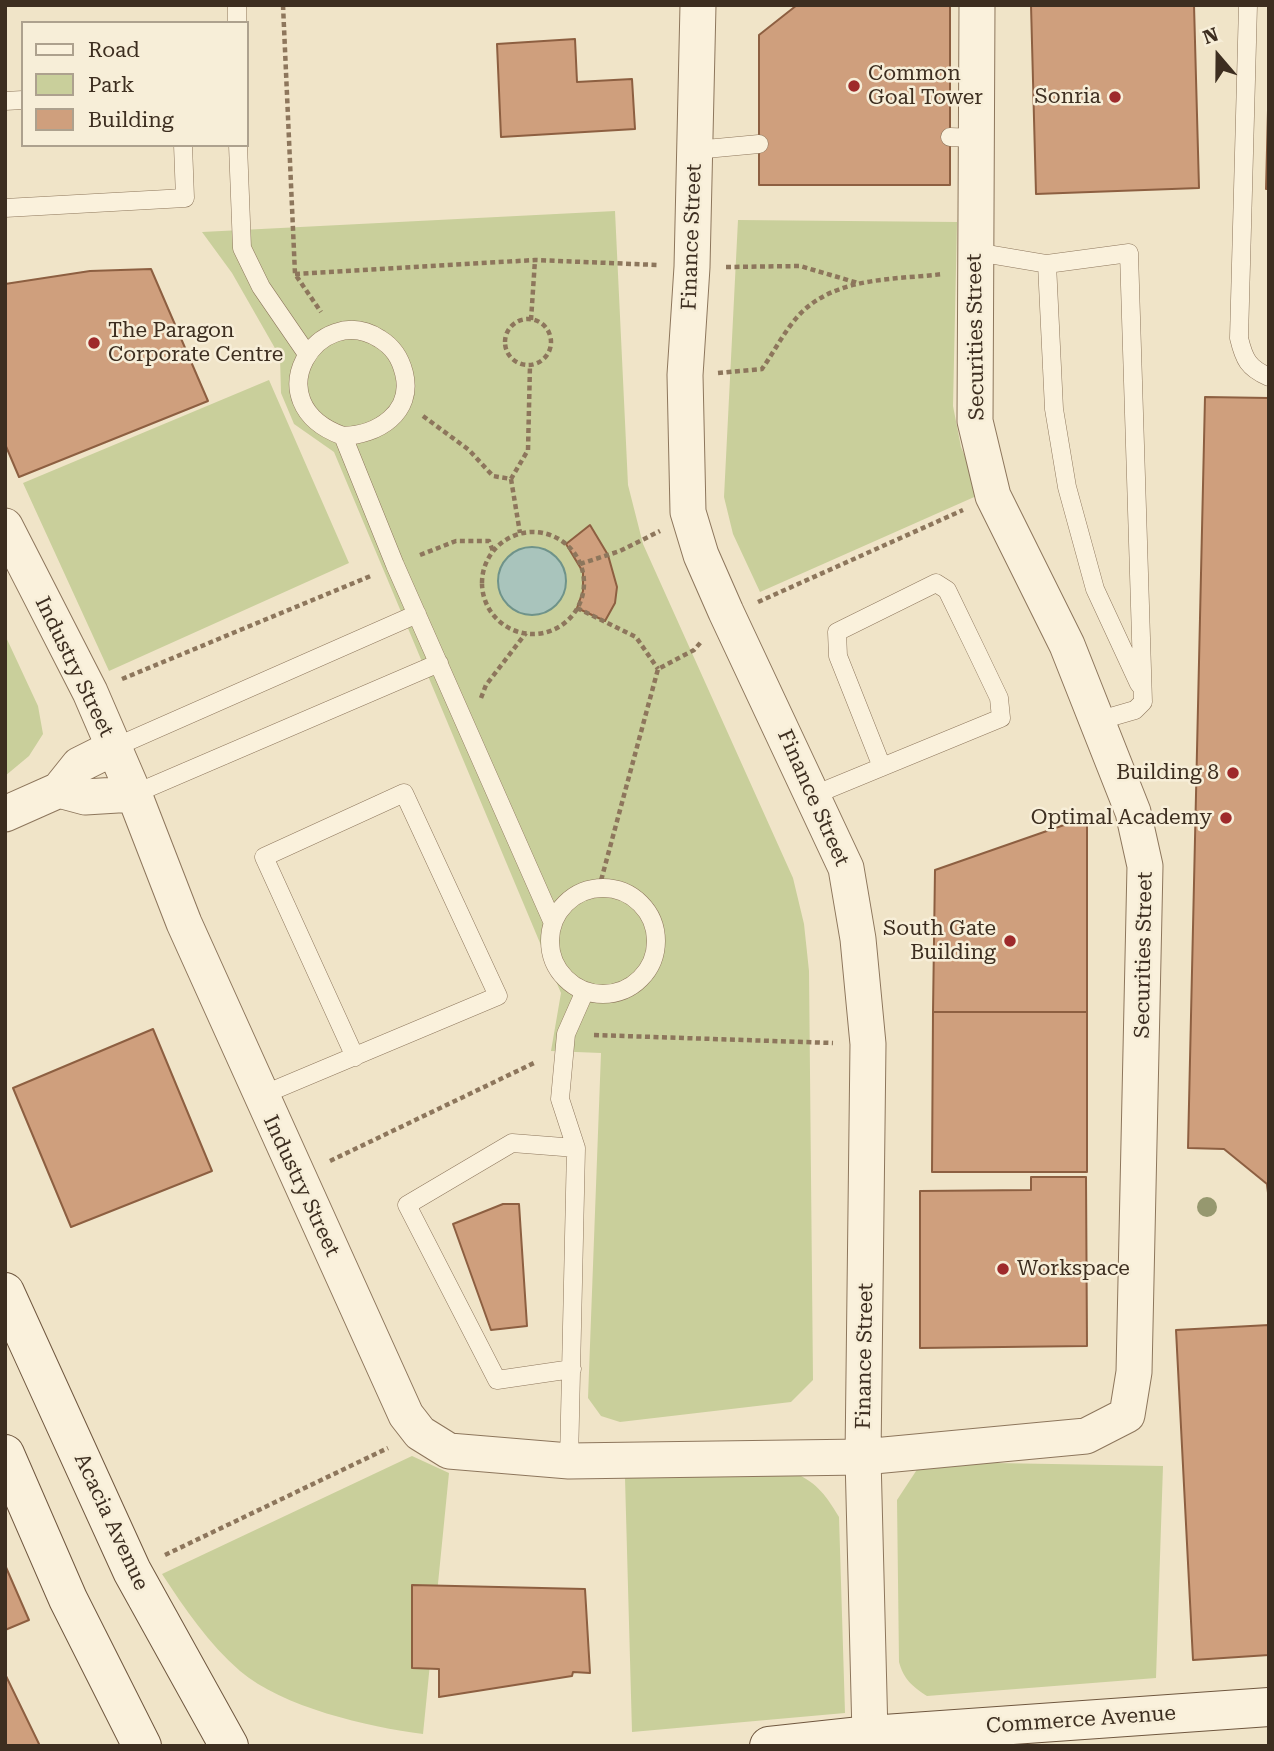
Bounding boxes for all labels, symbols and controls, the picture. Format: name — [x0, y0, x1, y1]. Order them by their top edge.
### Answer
legend — [21, 21, 248, 147]
north arrow — [1183, 21, 1253, 91]
text: N — [1200, 22, 1221, 49]
text: Road — [88, 38, 140, 62]
place label: Common Goal Tower — [868, 61, 983, 111]
text: Park — [88, 73, 134, 97]
marker: Common Goal Tower — [846, 78, 862, 94]
place label: Sonria — [1034, 84, 1101, 110]
marker: Sonria — [1107, 89, 1123, 105]
text: Building — [88, 108, 174, 132]
street label: Finance Street — [677, 163, 707, 311]
street label: Securities Street — [962, 253, 990, 421]
place label: The Paragon Corporate Centre — [108, 318, 283, 368]
marker: The Paragon Corporate Centre — [86, 335, 102, 351]
street label: Industry Street — [29, 593, 119, 741]
street label: Finance Street — [772, 726, 854, 870]
place label: Building 8 — [1116, 760, 1219, 786]
marker: Building 8 — [1225, 765, 1241, 781]
place label: Optimal Academy — [1031, 805, 1212, 831]
marker: Optimal Academy — [1218, 810, 1234, 826]
street label: Securities Street — [1130, 871, 1158, 1039]
place label: South Gate Building — [883, 916, 996, 966]
marker: South Gate Building — [1002, 933, 1018, 949]
street label: Industry Street — [257, 1111, 345, 1261]
place label: Workspace — [1017, 1256, 1130, 1282]
marker: Workspace — [995, 1261, 1011, 1277]
street label: Finance Street — [851, 1283, 879, 1429]
street label: Acacia Avenue — [68, 1450, 154, 1594]
street label: Commerce Avenue — [985, 1701, 1177, 1739]

